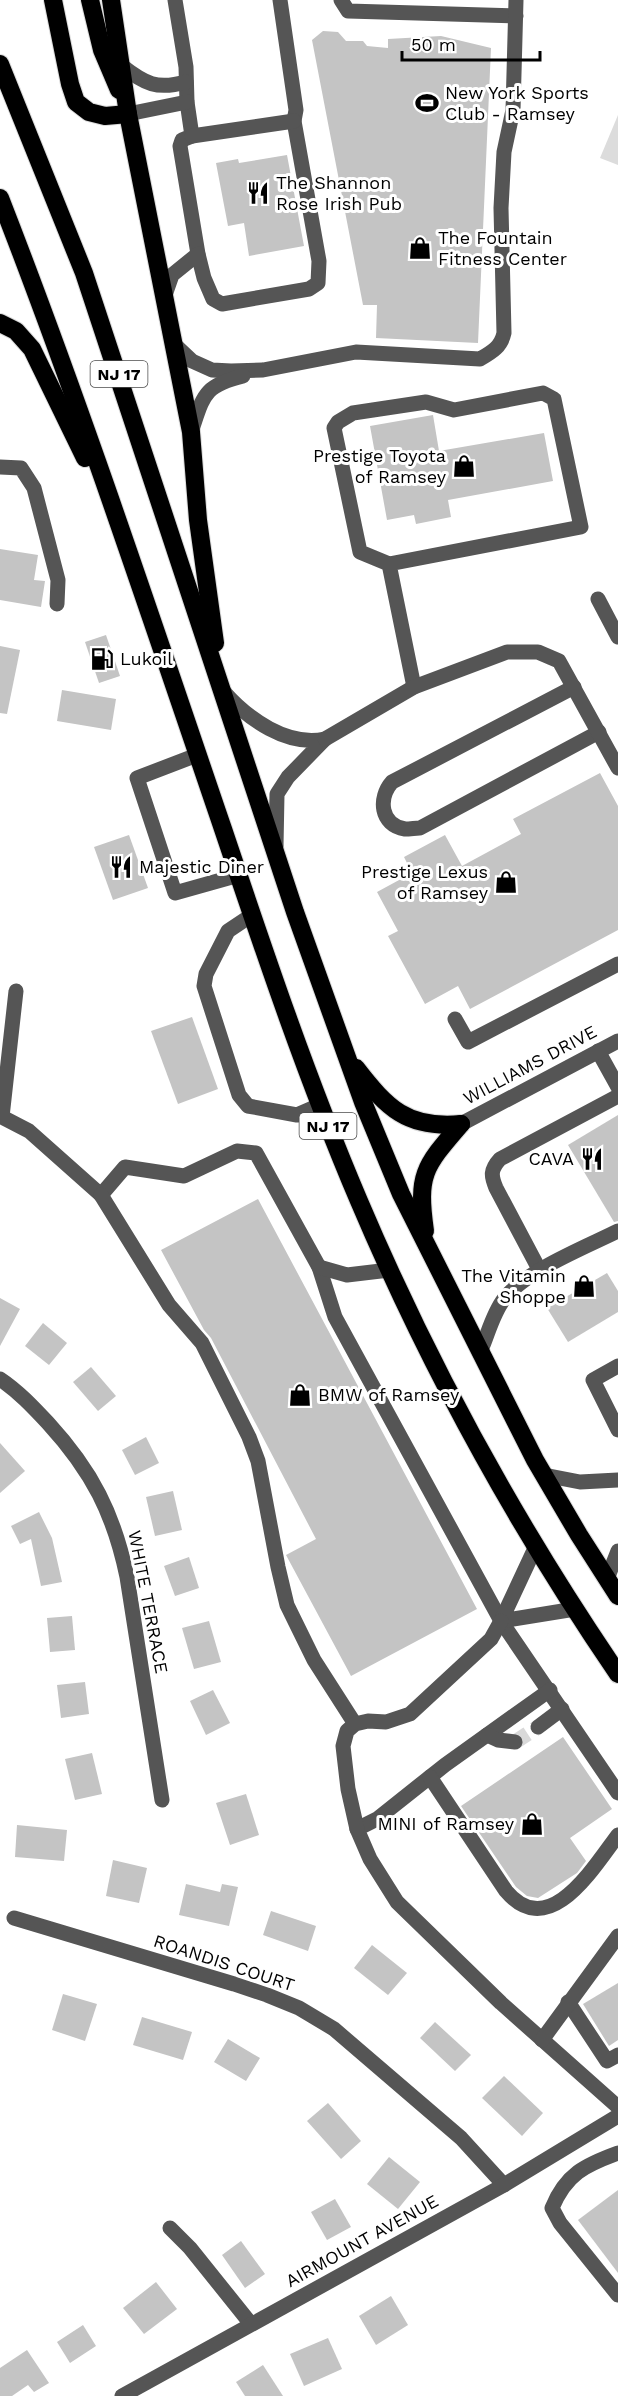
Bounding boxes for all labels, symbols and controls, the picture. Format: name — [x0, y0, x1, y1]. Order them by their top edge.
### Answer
scale bar — [402, 24, 540, 62]
text: 50 m — [411, 34, 456, 55]
place label: New York Sports Club - Ramsey — [445, 82, 589, 124]
sports icon: New York Sports Club - Ramsey — [414, 90, 440, 116]
place label: The Shannon Rose Irish Pub — [276, 172, 402, 214]
restaurant icon: The Shannon Rose Irish Pub — [245, 180, 271, 206]
place label: The Fountain Fitness Center — [438, 227, 567, 269]
shop icon: The Fountain Fitness Center — [407, 235, 433, 261]
road number: NJ 17 — [90, 361, 148, 387]
place label: Prestige Toyota of Ramsey — [313, 445, 447, 487]
shop icon: Prestige Toyota of Ramsey — [451, 453, 477, 479]
fuel station icon: Lukoil — [89, 646, 115, 672]
place label: Lukoil — [120, 648, 173, 669]
restaurant icon: Majestic Diner — [108, 854, 134, 880]
place label: Majestic Diner — [139, 856, 264, 877]
place label: Prestige Lexus of Ramsey — [361, 861, 489, 903]
shop icon: Prestige Lexus of Ramsey — [493, 869, 519, 895]
street label: WILLIAMS DRIVE — [460, 1021, 600, 1109]
road number: NJ 17 — [300, 1113, 356, 1139]
restaurant icon: CAVA — [579, 1146, 605, 1172]
place label: CAVA — [528, 1148, 574, 1169]
place label: The Vitamin Shoppe — [461, 1265, 566, 1307]
shop icon: The Vitamin Shoppe — [571, 1273, 597, 1299]
shop icon: BMW of Ramsey — [287, 1382, 313, 1408]
place label: BMW of Ramsey — [318, 1384, 460, 1405]
street label: WHITE TERRACE — [124, 1529, 173, 1675]
shop icon: MINI of Ramsey — [519, 1811, 545, 1837]
place label: MINI of Ramsey — [377, 1813, 515, 1834]
street label: ROANDIS COURT — [151, 1930, 297, 1995]
street label: AIRMOUNT AVENUE — [282, 2190, 442, 2291]

